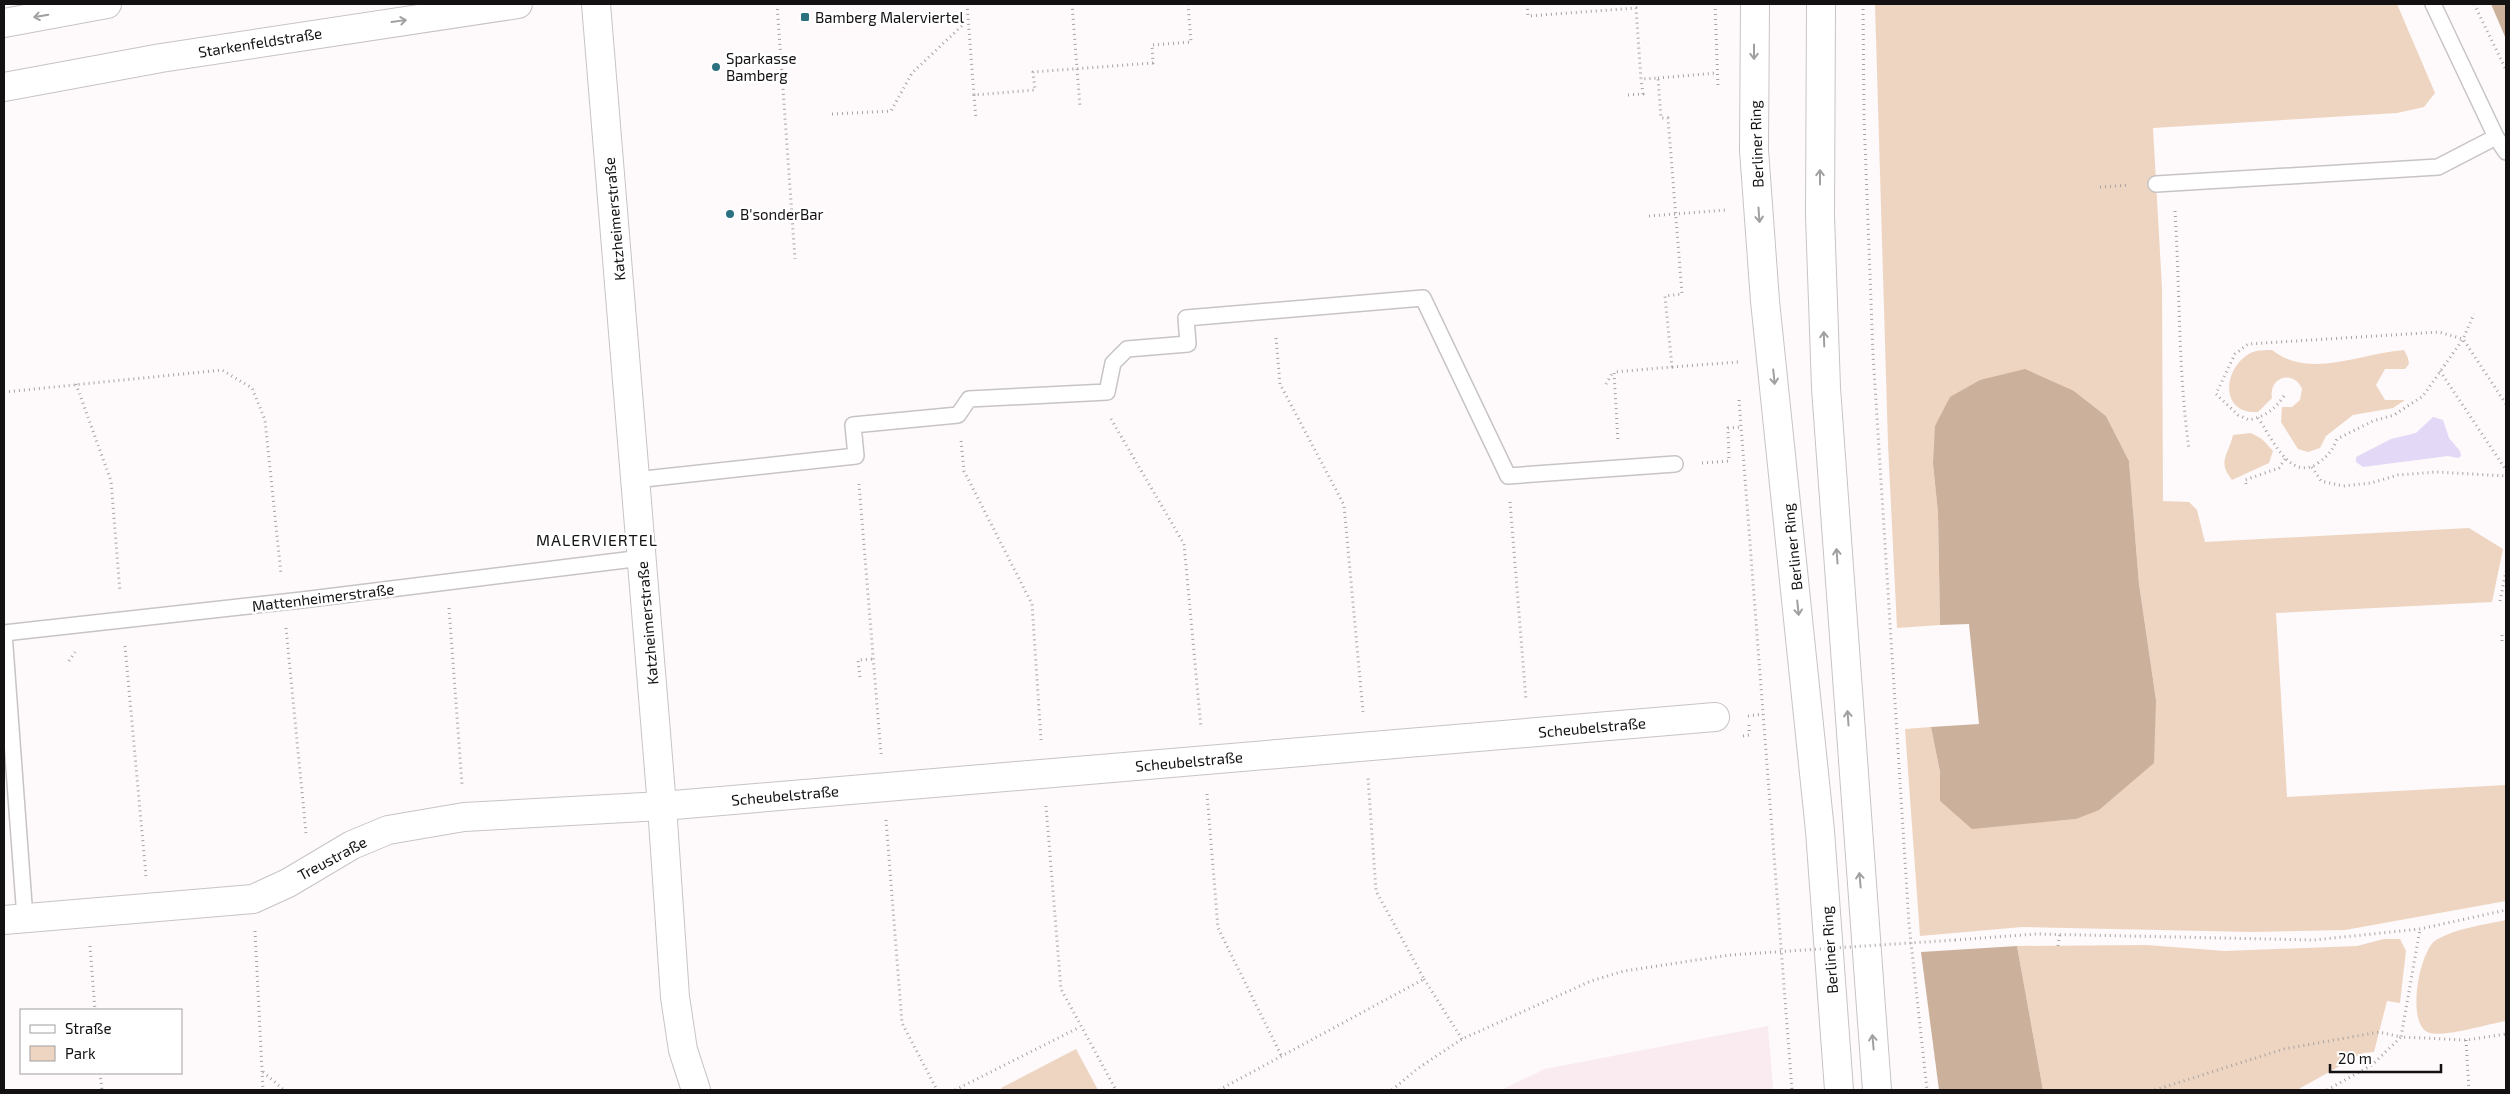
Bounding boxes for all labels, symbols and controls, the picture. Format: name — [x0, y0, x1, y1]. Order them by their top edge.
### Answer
place label: Bamberg Malerviertel — [815, 8, 964, 26]
one-way arrow — [34, 11, 50, 21]
marker: Bamberg Malerviertel — [799, 11, 811, 23]
one-way arrow — [391, 16, 407, 26]
street label: Starkenfeldstraße — [197, 23, 323, 61]
one-way arrow — [1750, 44, 1759, 60]
place label: Sparkasse Bamberg — [726, 49, 797, 84]
marker: Sparkasse Bamberg — [710, 61, 722, 73]
street label: Berliner Ring — [1745, 99, 1767, 188]
street label: Katzheimerstraße — [600, 156, 628, 282]
one-way arrow — [1815, 169, 1825, 186]
place label: B'sonderBar — [740, 205, 824, 223]
one-way arrow — [1754, 207, 1764, 223]
marker: B'sonderBar — [724, 208, 736, 220]
one-way arrow — [1819, 331, 1829, 348]
one-way arrow — [1769, 368, 1779, 384]
street label: Berliner Ring — [1778, 502, 1806, 591]
district label: MALERVIERTEL — [536, 530, 658, 549]
one-way arrow — [1832, 548, 1841, 564]
street label: Katzheimerstraße — [633, 560, 661, 686]
street label: Mattenheimerstraße — [251, 579, 395, 615]
one-way arrow — [1793, 600, 1803, 616]
one-way arrow — [1844, 710, 1853, 726]
street label: Scheubelstraße — [1537, 713, 1647, 741]
street label: Scheubelstraße — [1134, 747, 1244, 775]
street label: Scheubelstraße — [730, 781, 840, 809]
street label: Treustraße — [294, 832, 370, 884]
one-way arrow — [1855, 872, 1865, 888]
street label: Berliner Ring — [1817, 905, 1841, 994]
legend — [20, 1009, 182, 1074]
text: Straße — [65, 1019, 111, 1037]
one-way arrow — [1868, 1034, 1878, 1050]
scale bar — [2330, 1042, 2441, 1074]
text: Park — [65, 1044, 96, 1062]
text: 20 m — [2338, 1049, 2372, 1067]

